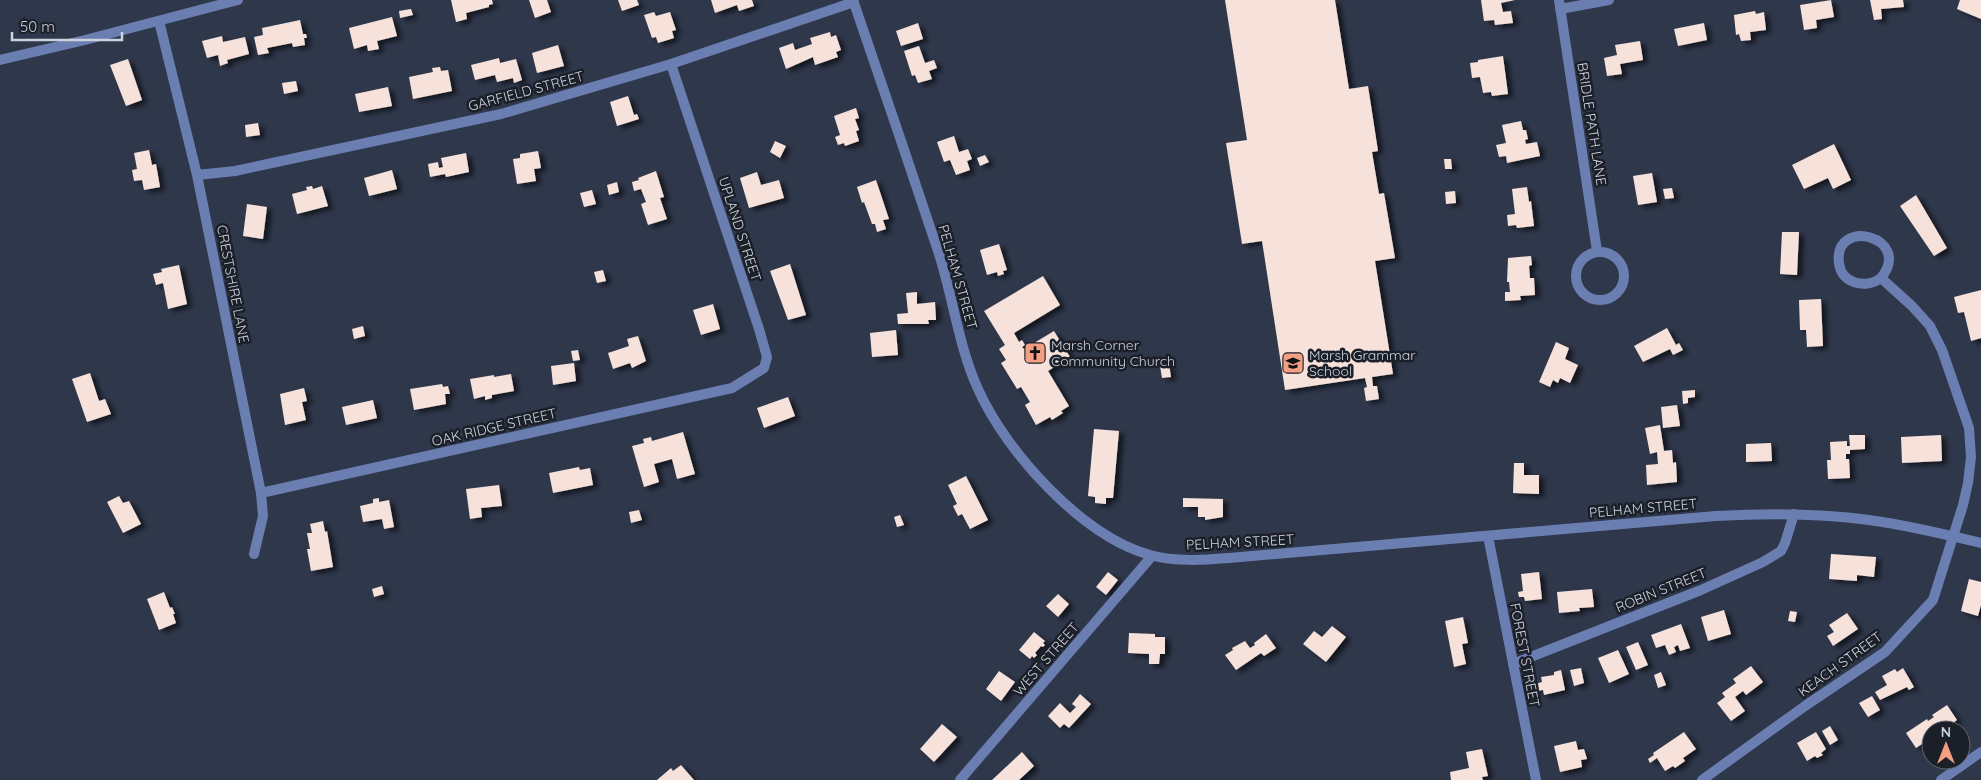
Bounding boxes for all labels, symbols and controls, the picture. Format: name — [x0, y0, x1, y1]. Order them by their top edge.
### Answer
scale bar — [12, 10, 122, 42]
text: 50 m — [20, 17, 55, 36]
street label: BRIDLE PATH LANE — [1573, 61, 1611, 187]
street label: GARFIELD STREET — [466, 67, 586, 115]
street label: UPLAND STREET — [715, 174, 765, 284]
street label: PELHAM STREET — [934, 222, 982, 332]
street label: CRESTSHIRE LANE — [213, 223, 253, 345]
place label: Marsh Corner Community Church — [1051, 336, 1175, 370]
church icon: Marsh Corner Community Church — [1023, 341, 1047, 365]
place label: Marsh Grammar School — [1309, 346, 1416, 380]
school or university icon: Marsh Grammar School — [1281, 351, 1305, 375]
street label: OAK RIDGE STREET — [430, 404, 558, 450]
street label: PELHAM STREET — [1588, 494, 1698, 522]
street label: PELHAM STREET — [1185, 530, 1295, 554]
street label: ROBIN STREET — [1613, 564, 1709, 616]
street label: FOREST STREET — [1506, 601, 1544, 709]
street label: WEST STREET — [1009, 618, 1083, 700]
street label: KEACH STREET — [1794, 627, 1886, 701]
north arrow — [1921, 720, 1971, 770]
text: N — [1941, 723, 1951, 741]

